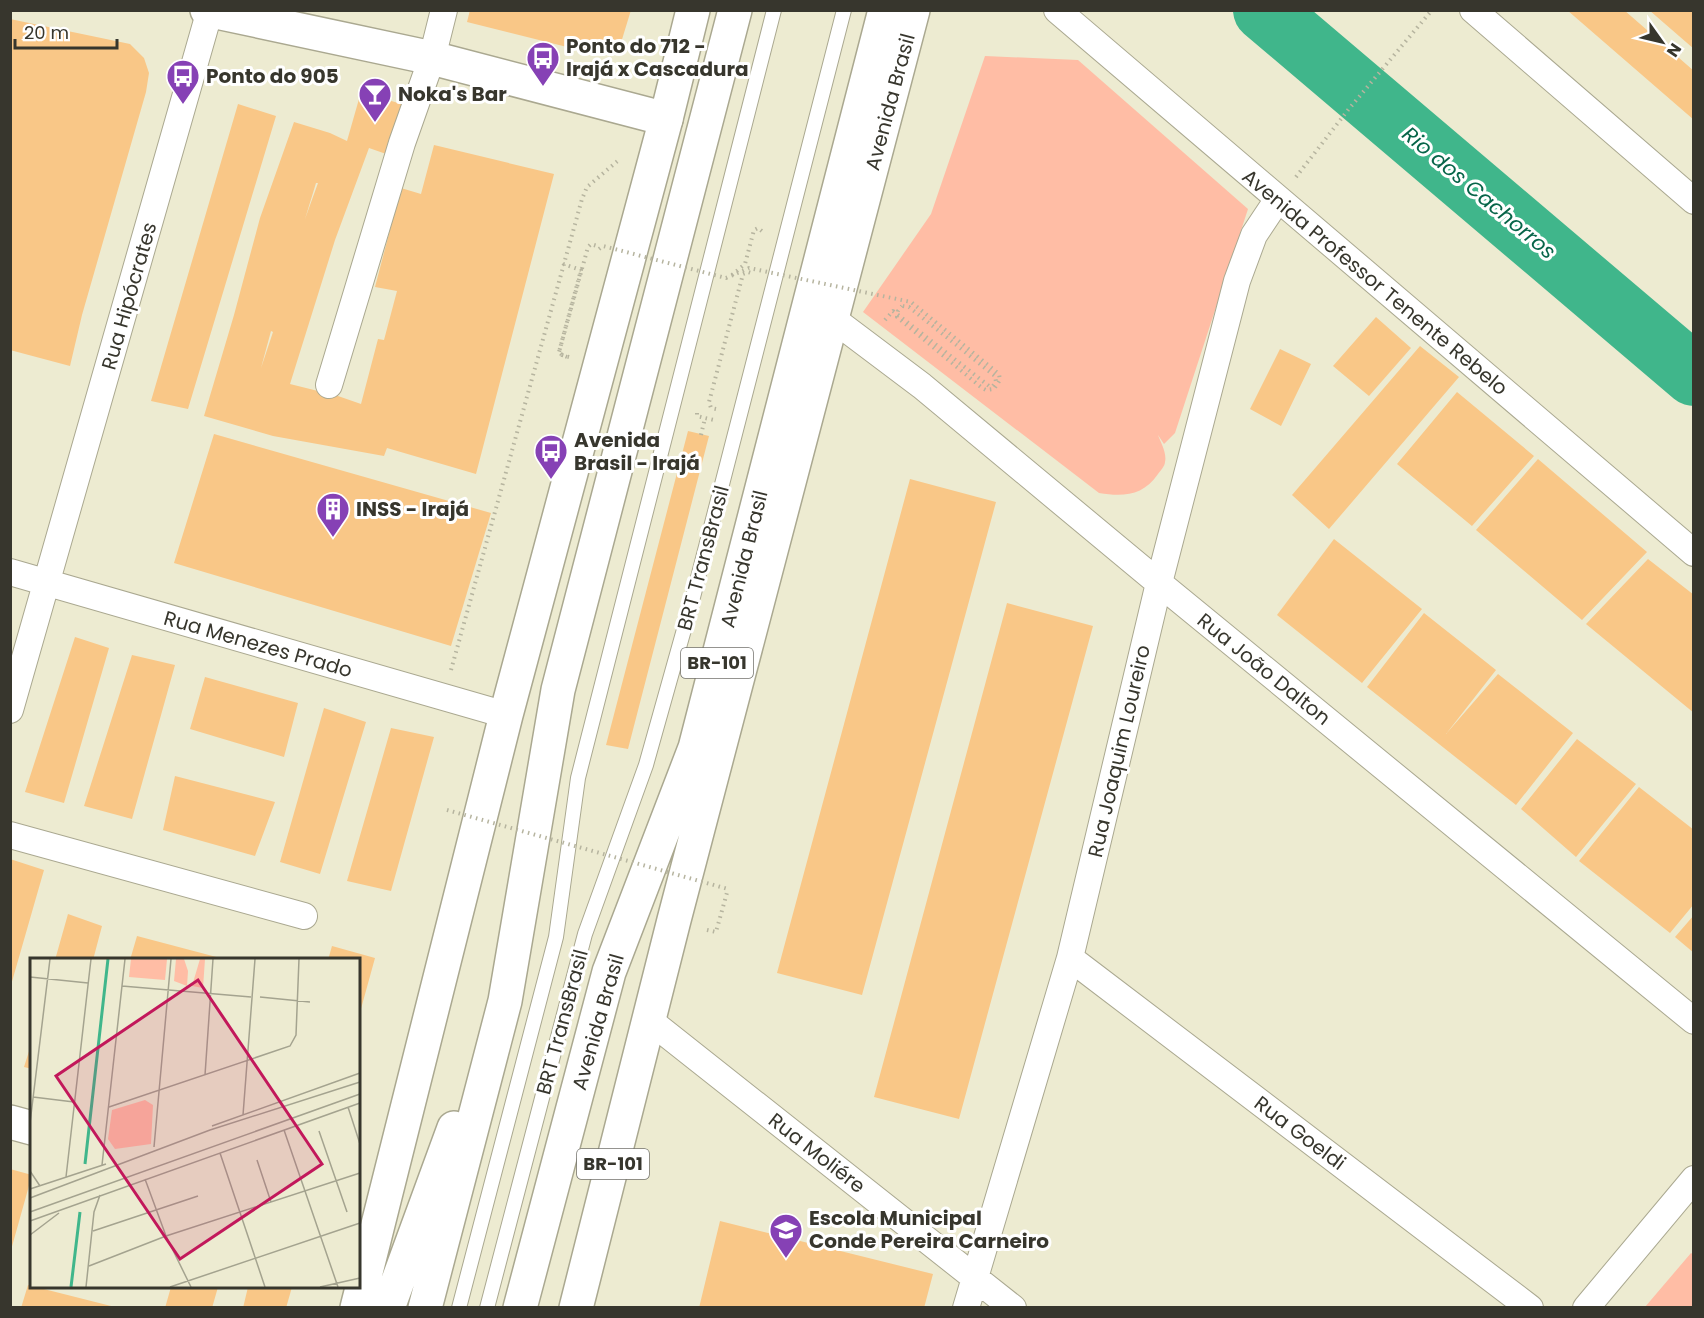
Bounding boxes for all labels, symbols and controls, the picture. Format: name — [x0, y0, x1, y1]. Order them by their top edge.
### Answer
scale bar — [15, 12, 117, 50]
north arrow — [1632, 12, 1692, 72]
text: 20 m — [24, 20, 69, 45]
street label: Avenida Brasil — [858, 30, 922, 174]
place label: Ponto do 712 - Irajá x Cascadura — [566, 32, 749, 83]
text: N — [1661, 39, 1687, 62]
bus stop icon: Ponto do 712 - Irajá x Cascadura — [525, 40, 561, 87]
bus stop icon: Ponto do 905 — [165, 58, 201, 105]
place label: Ponto do 905 — [206, 62, 339, 90]
bar icon: Noka's Bar — [357, 76, 393, 123]
place label: Noka's Bar — [398, 80, 507, 108]
water label: Rio dos Cachorros — [1396, 120, 1562, 266]
street label: Avenida Professor Tenente Rebelo — [1236, 162, 1514, 402]
street label: Rua Hipócrates — [95, 219, 163, 373]
place label: Avenida Brasil - Irajá — [574, 426, 700, 477]
bus stop icon: Avenida Brasil - Irajá — [533, 433, 569, 480]
street label: BRT TransBrasil — [670, 482, 736, 634]
street label: Avenida Brasil — [713, 487, 775, 631]
building icon: INSS - Irajá — [315, 491, 351, 538]
place label: INSS - Irajá — [356, 495, 469, 523]
street label: Rua Menezes Prado — [161, 604, 355, 684]
street label: Rua João Dalton — [1191, 606, 1337, 732]
street label: Rua Joaquim Loureiro — [1081, 642, 1157, 860]
road number: BR-101 — [681, 648, 753, 678]
street label: BRT TransBrasil — [529, 946, 595, 1098]
street label: Avenida Brasil — [565, 950, 631, 1094]
inset map — [30, 958, 360, 1288]
street label: Rua Goeldi — [1248, 1089, 1352, 1177]
street label: Rua Moliére — [763, 1106, 871, 1200]
road number: BR-101 — [577, 1149, 649, 1179]
place label: Escola Municipal Conde Pereira Carneiro — [809, 1204, 1049, 1255]
school or university icon: Escola Municipal Conde Pereira Carneiro — [768, 1212, 804, 1259]

